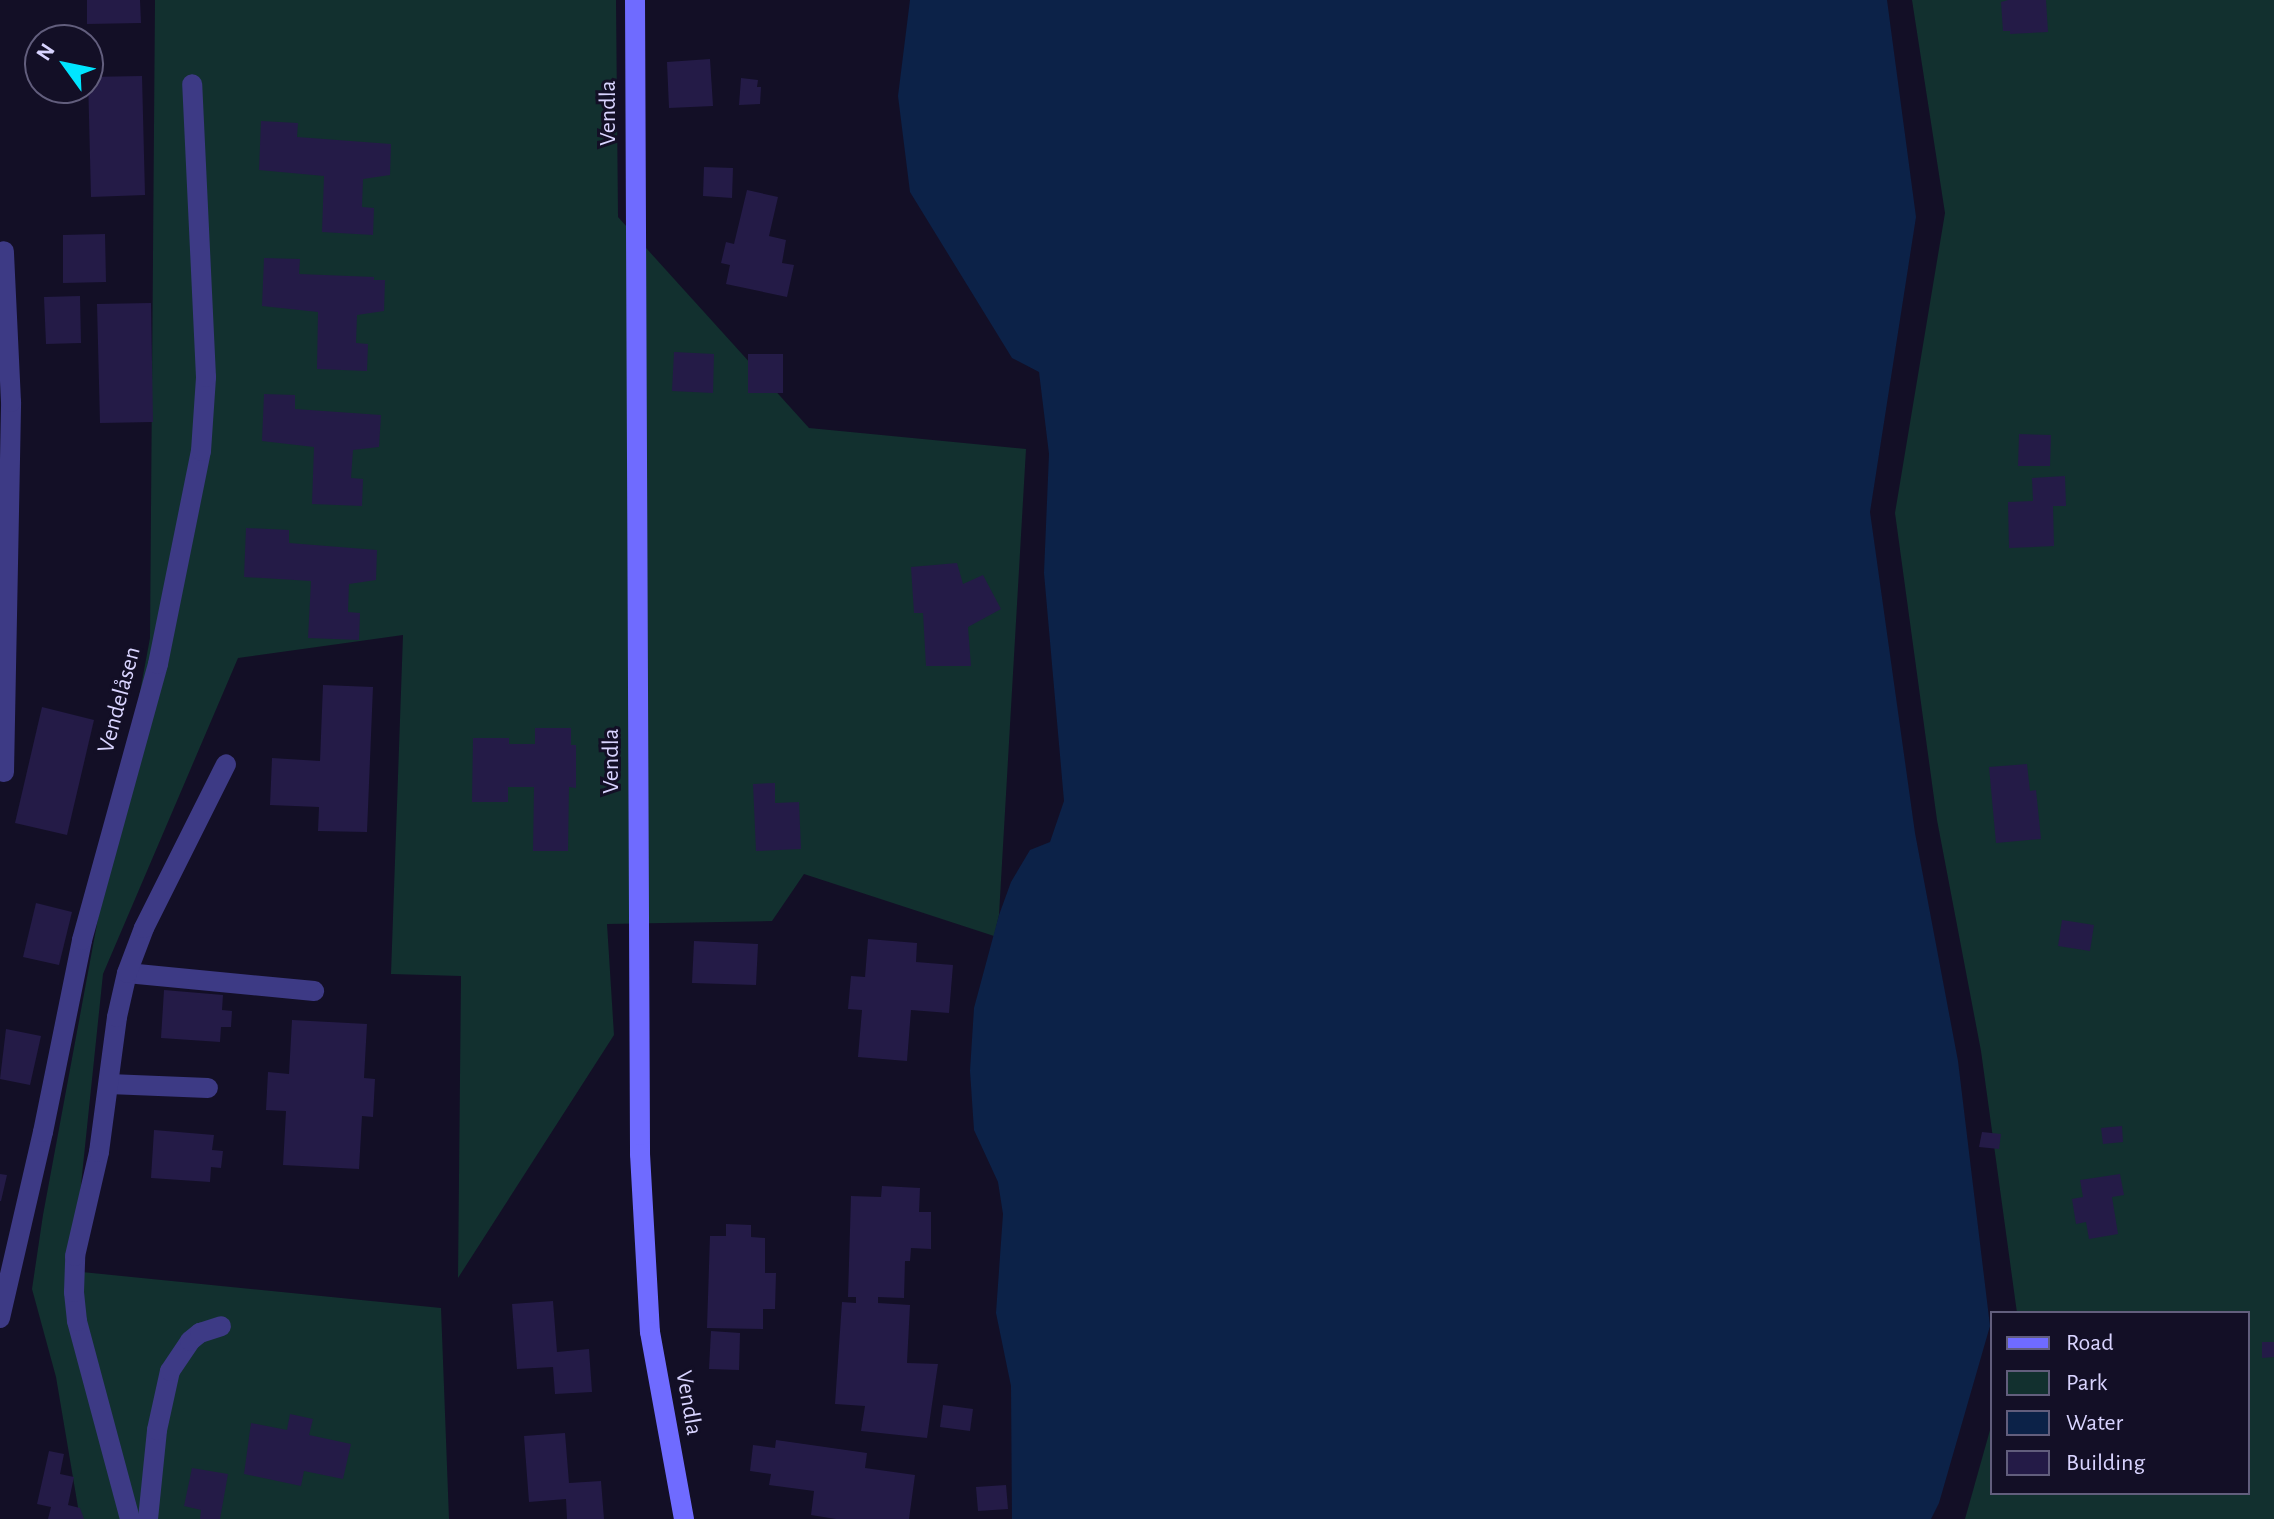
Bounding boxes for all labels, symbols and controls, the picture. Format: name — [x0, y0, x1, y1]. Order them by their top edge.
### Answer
north arrow — [24, 24, 104, 104]
text: N — [32, 40, 59, 64]
street label: Vendla — [595, 80, 623, 146]
street label: Vendelåsen — [92, 644, 148, 756]
street label: Vendla — [598, 728, 626, 794]
legend — [1990, 1311, 2250, 1495]
text: Road — [2066, 1331, 2114, 1355]
street label: Vendla — [668, 1368, 708, 1438]
text: Park — [2066, 1371, 2107, 1395]
text: Water — [2066, 1411, 2123, 1435]
text: Building — [2066, 1451, 2145, 1475]

